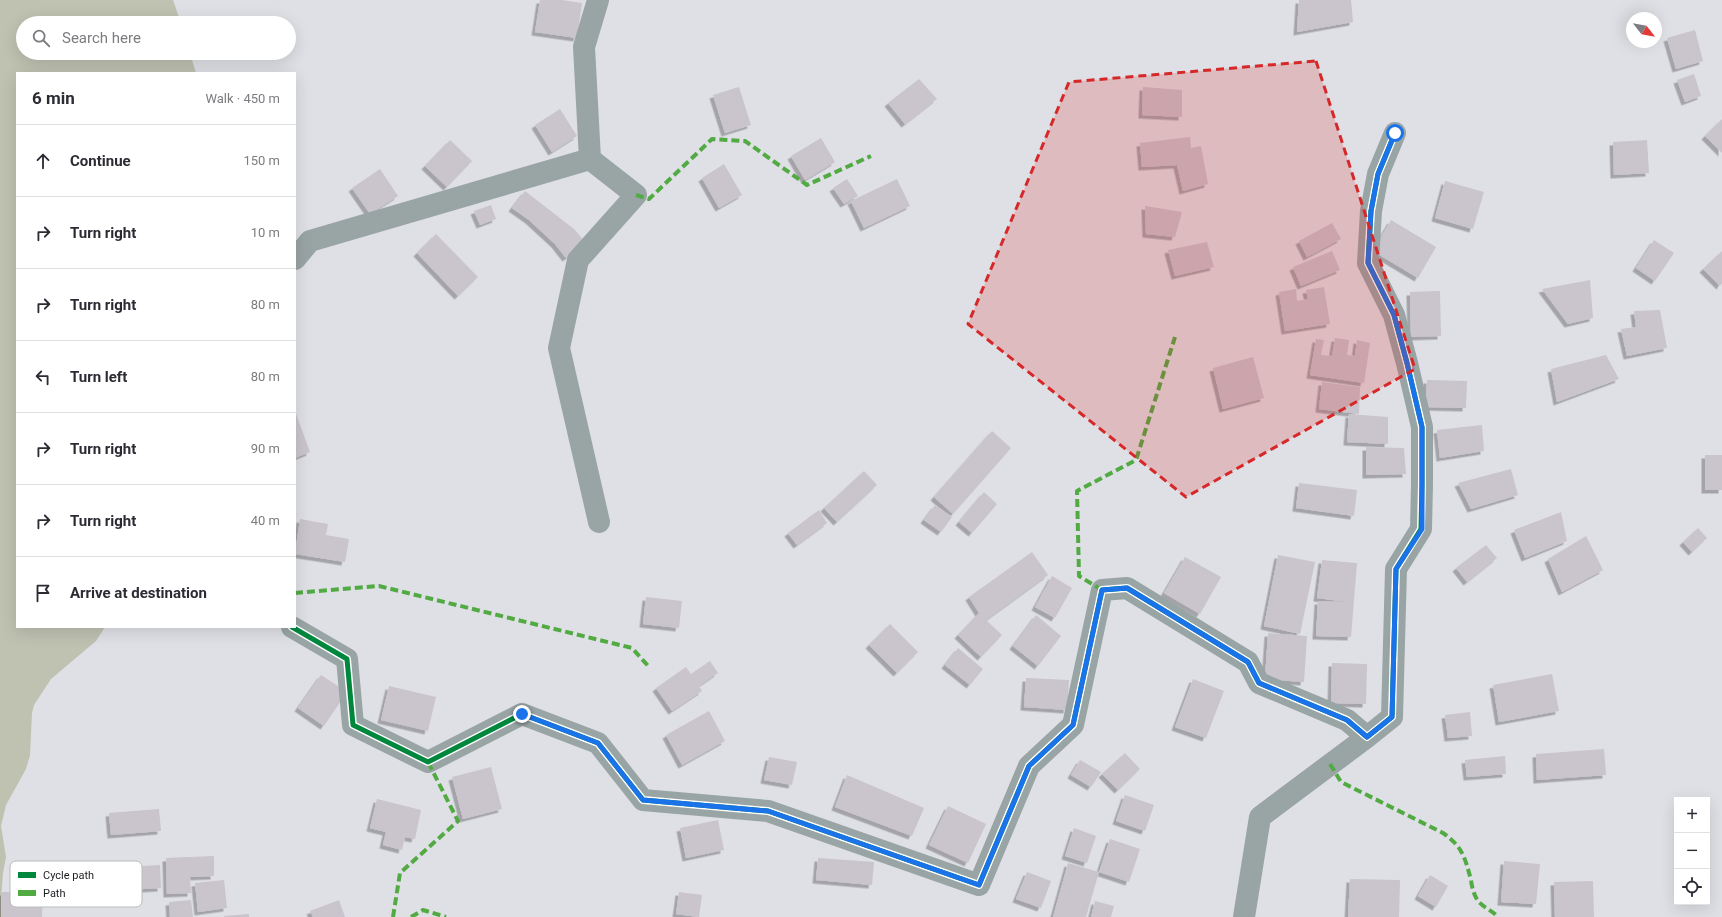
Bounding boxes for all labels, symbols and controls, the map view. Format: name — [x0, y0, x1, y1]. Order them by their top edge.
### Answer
north arrow — [1626, 12, 1662, 48]
search box — [16, 16, 296, 60]
icon: search — [30, 27, 52, 49]
text: Search here — [62, 29, 141, 47]
text: 6 min — [32, 88, 75, 108]
text: Walk · 450 m — [205, 91, 280, 106]
route start — [1386, 124, 1404, 142]
icon: ahead — [32, 150, 54, 172]
text: Continue — [70, 152, 131, 170]
text: 150 m — [243, 153, 280, 168]
icon: right — [32, 222, 54, 244]
text: Turn right — [70, 224, 136, 242]
text: 10 m — [251, 225, 280, 240]
icon: right — [32, 294, 54, 316]
text: Turn right — [70, 296, 136, 314]
text: 80 m — [251, 297, 280, 312]
icon: left — [32, 366, 54, 388]
text: Turn left — [70, 368, 127, 386]
text: 80 m — [251, 369, 280, 384]
icon: right — [32, 438, 54, 460]
text: Turn right — [70, 440, 136, 458]
text: 90 m — [251, 441, 280, 456]
icon: right — [32, 510, 54, 532]
text: Turn right — [70, 512, 136, 530]
text: 40 m — [251, 513, 280, 528]
icon: arrive — [32, 582, 54, 604]
text: Arrive at destination — [70, 584, 207, 602]
route end — [513, 705, 531, 723]
map controls — [1674, 797, 1710, 905]
button: + — [1674, 797, 1710, 833]
button: − — [1674, 833, 1710, 869]
legend — [10, 861, 142, 907]
text: Cycle path — [43, 869, 94, 882]
button: locate — [1674, 869, 1710, 905]
text: Path — [43, 887, 66, 900]

